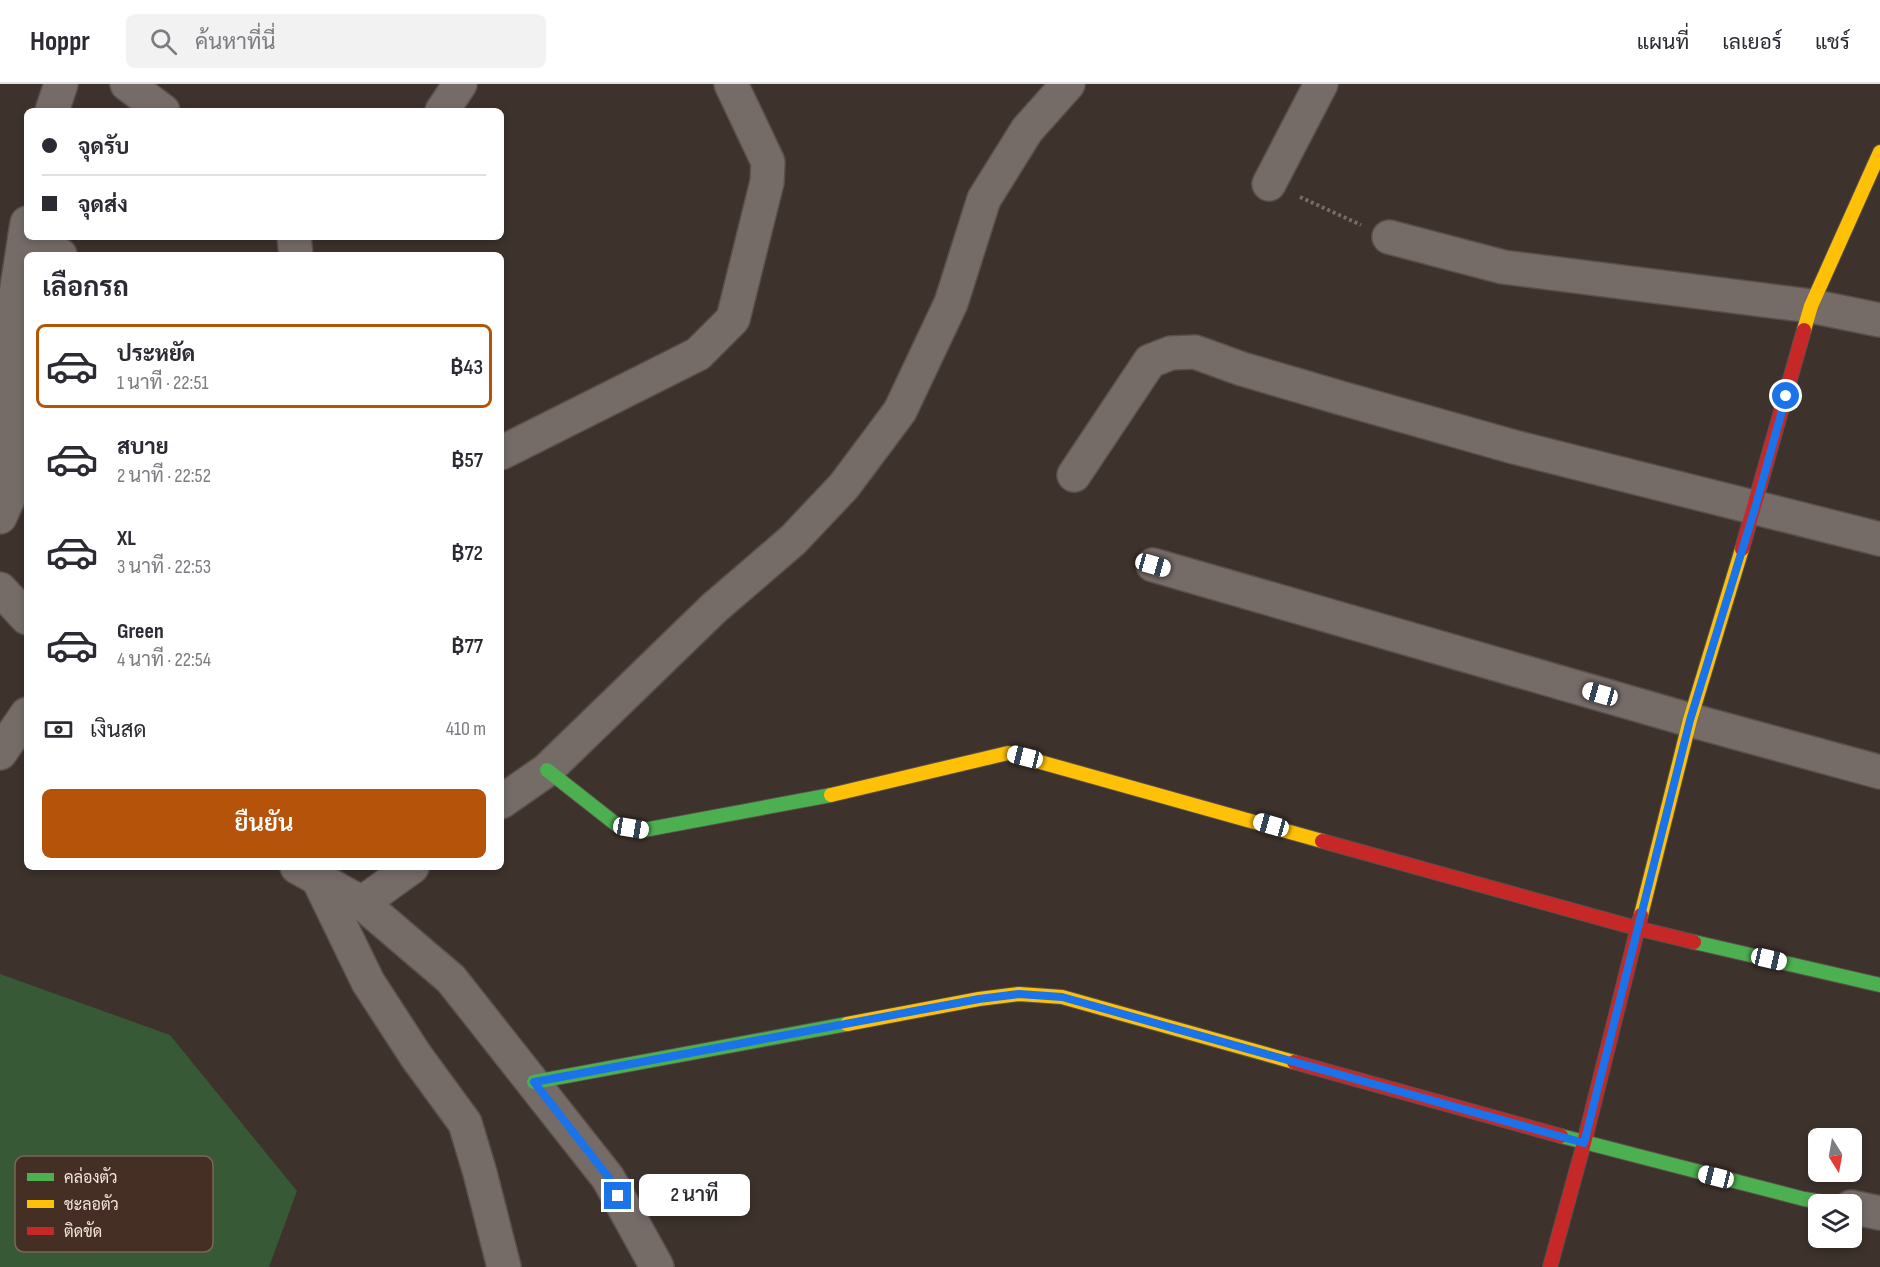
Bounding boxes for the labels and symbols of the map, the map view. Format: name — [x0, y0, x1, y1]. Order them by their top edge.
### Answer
route start — [1772, 382, 1799, 409]
car — [1133, 551, 1173, 579]
car — [1580, 680, 1620, 708]
car — [1005, 744, 1045, 770]
car — [1251, 811, 1291, 839]
car — [612, 816, 650, 840]
car — [1749, 946, 1789, 972]
north arrow — [1808, 1128, 1862, 1182]
legend — [15, 1156, 213, 1252]
car — [1696, 1164, 1736, 1190]
text: คล่องตัว — [64, 1167, 118, 1188]
callout: 2 นาที — [639, 1175, 750, 1217]
route end — [604, 1182, 631, 1209]
text: ชะลอตัว — [64, 1194, 119, 1215]
text: ติดขัด — [64, 1221, 102, 1242]

